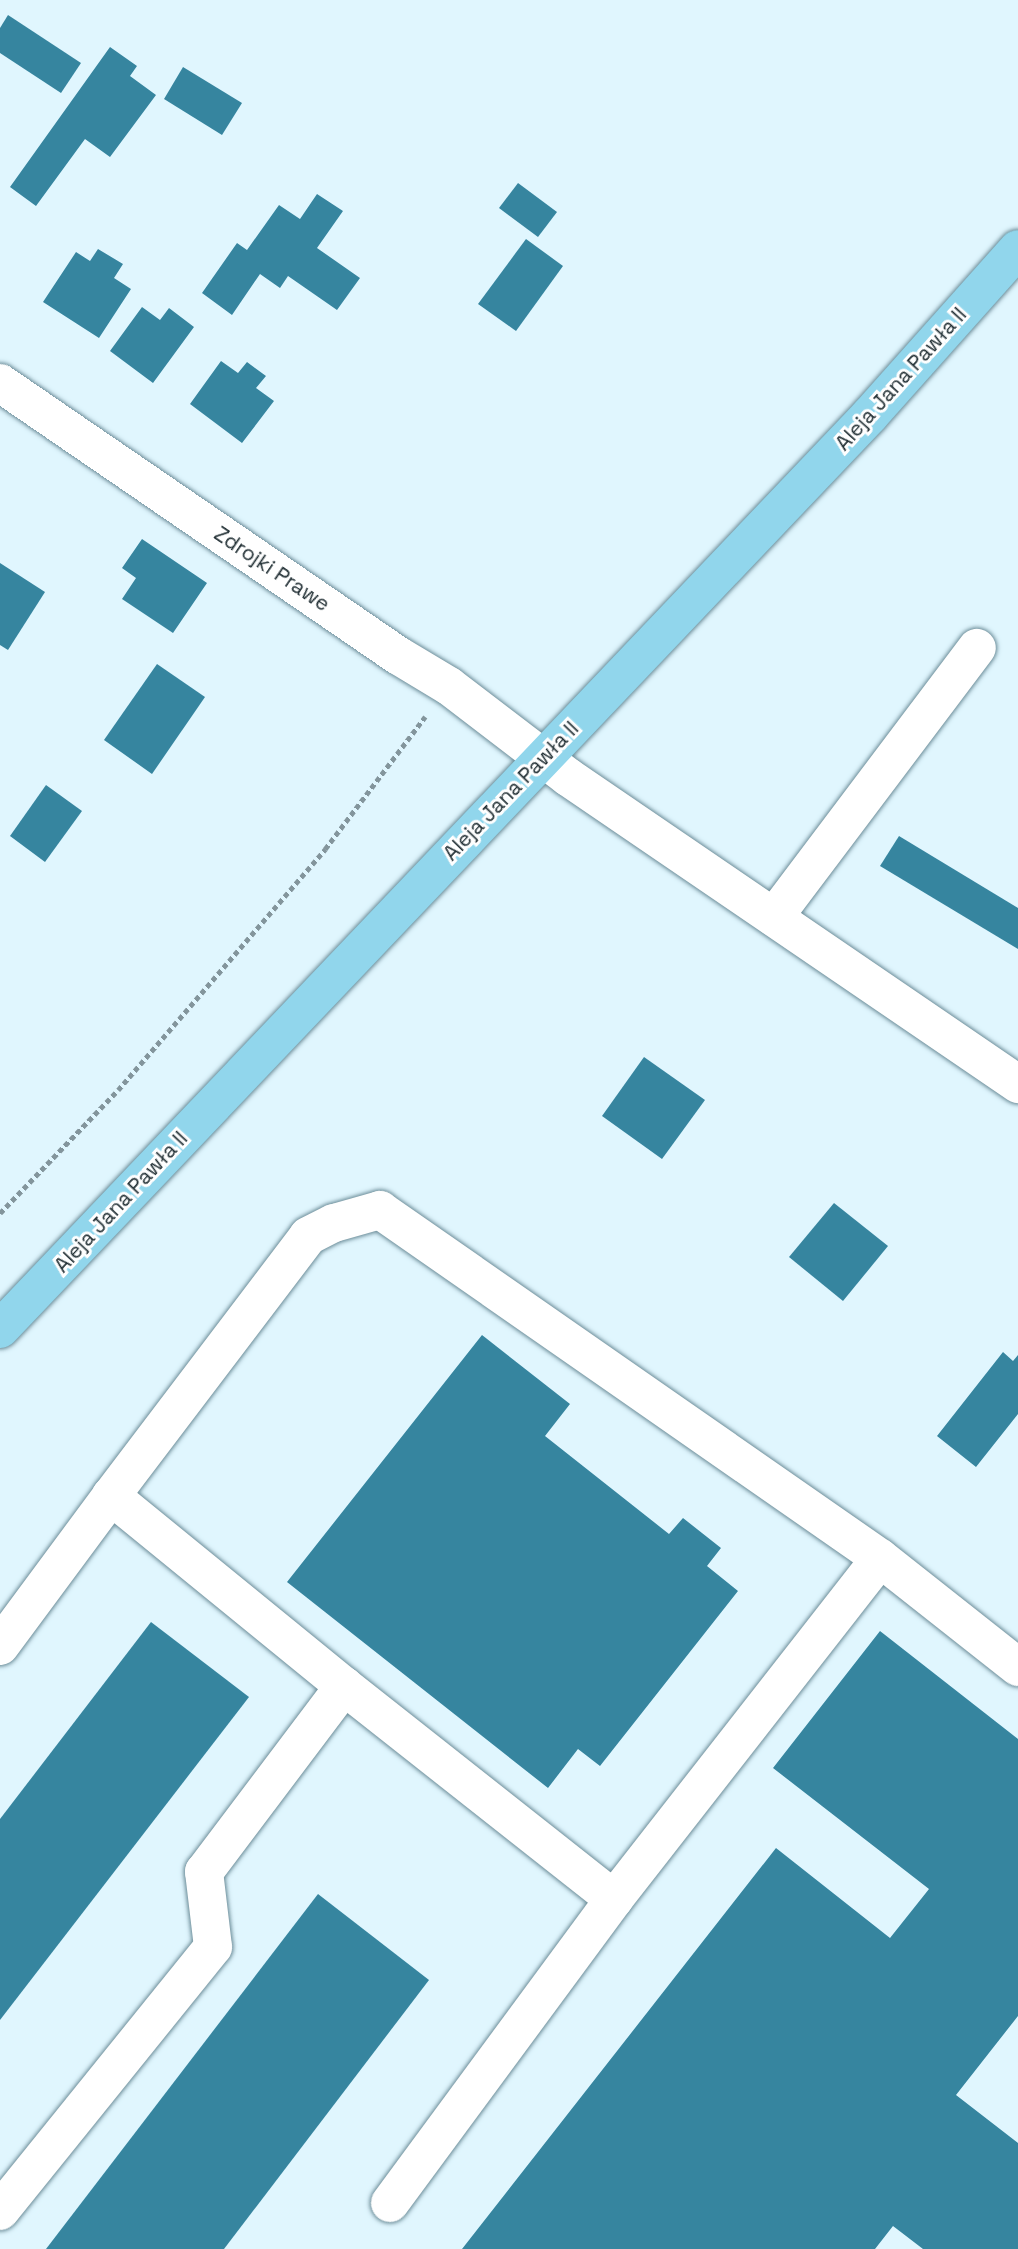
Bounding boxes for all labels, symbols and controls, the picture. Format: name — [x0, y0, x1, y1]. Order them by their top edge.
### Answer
street label: Aleja Jana Pawła II — [830, 302, 972, 456]
street label: Zdrojki Prawe — [209, 521, 335, 617]
street label: Aleja Jana Pawła II — [438, 716, 584, 866]
street label: Aleja Jana Pawła II — [49, 1126, 193, 1278]

